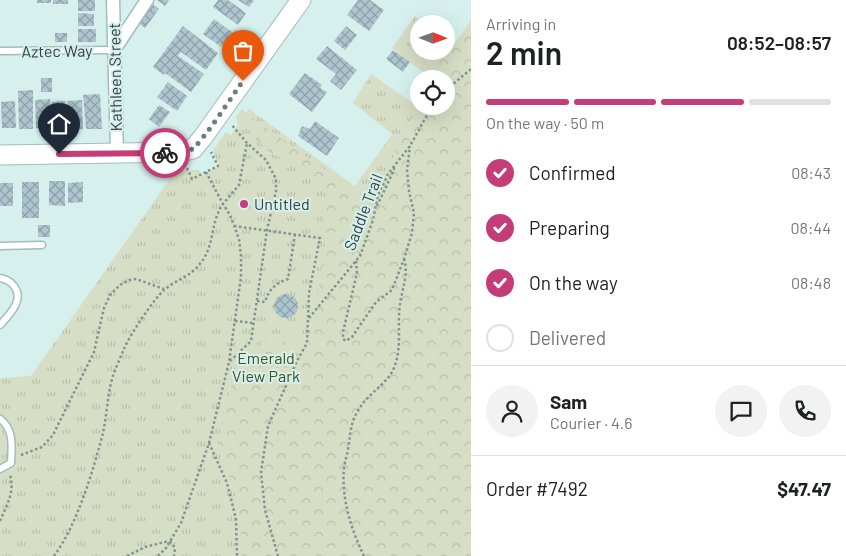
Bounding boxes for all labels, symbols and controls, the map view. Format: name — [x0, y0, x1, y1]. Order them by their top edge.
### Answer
text: Arriving in — [486, 14, 556, 33]
north arrow — [410, 15, 455, 60]
map controls — [410, 15, 455, 115]
street label: Kathleen Street — [104, 23, 125, 131]
pin — [222, 30, 264, 81]
text: 08:52–08:57 — [727, 31, 831, 54]
text: 2 min — [486, 33, 562, 71]
icon: bag — [229, 37, 257, 65]
street label: Aztec Way — [21, 40, 93, 61]
button: locate — [410, 70, 455, 115]
pin — [38, 103, 80, 154]
icon: home — [45, 110, 73, 138]
text: On the way · 50 m — [486, 113, 604, 132]
courier — [140, 128, 190, 178]
icon: bike — [151, 139, 179, 167]
icon: check — [486, 159, 514, 187]
text: Confirmed — [529, 161, 616, 184]
text: 08:43 — [791, 163, 831, 182]
street label: Saddle Trail — [339, 171, 386, 253]
place label: Untitled — [254, 194, 310, 213]
marker: Untitled — [238, 198, 250, 210]
icon: check — [486, 214, 514, 242]
text: Preparing — [529, 216, 610, 239]
text: 08:44 — [791, 218, 831, 237]
icon: check — [486, 269, 514, 297]
text: On the way — [529, 271, 618, 294]
text: 08:48 — [791, 273, 831, 292]
text: Delivered — [529, 326, 606, 349]
park label: Emerald View Park — [232, 348, 300, 385]
button: person — [486, 385, 538, 437]
button: chat — [715, 385, 767, 437]
button: phone — [779, 385, 831, 437]
text: Sam — [550, 390, 587, 413]
text: Courier · 4.6 — [550, 413, 633, 432]
text: Order #7492 — [486, 477, 588, 500]
text: $47.47 — [777, 477, 831, 500]

